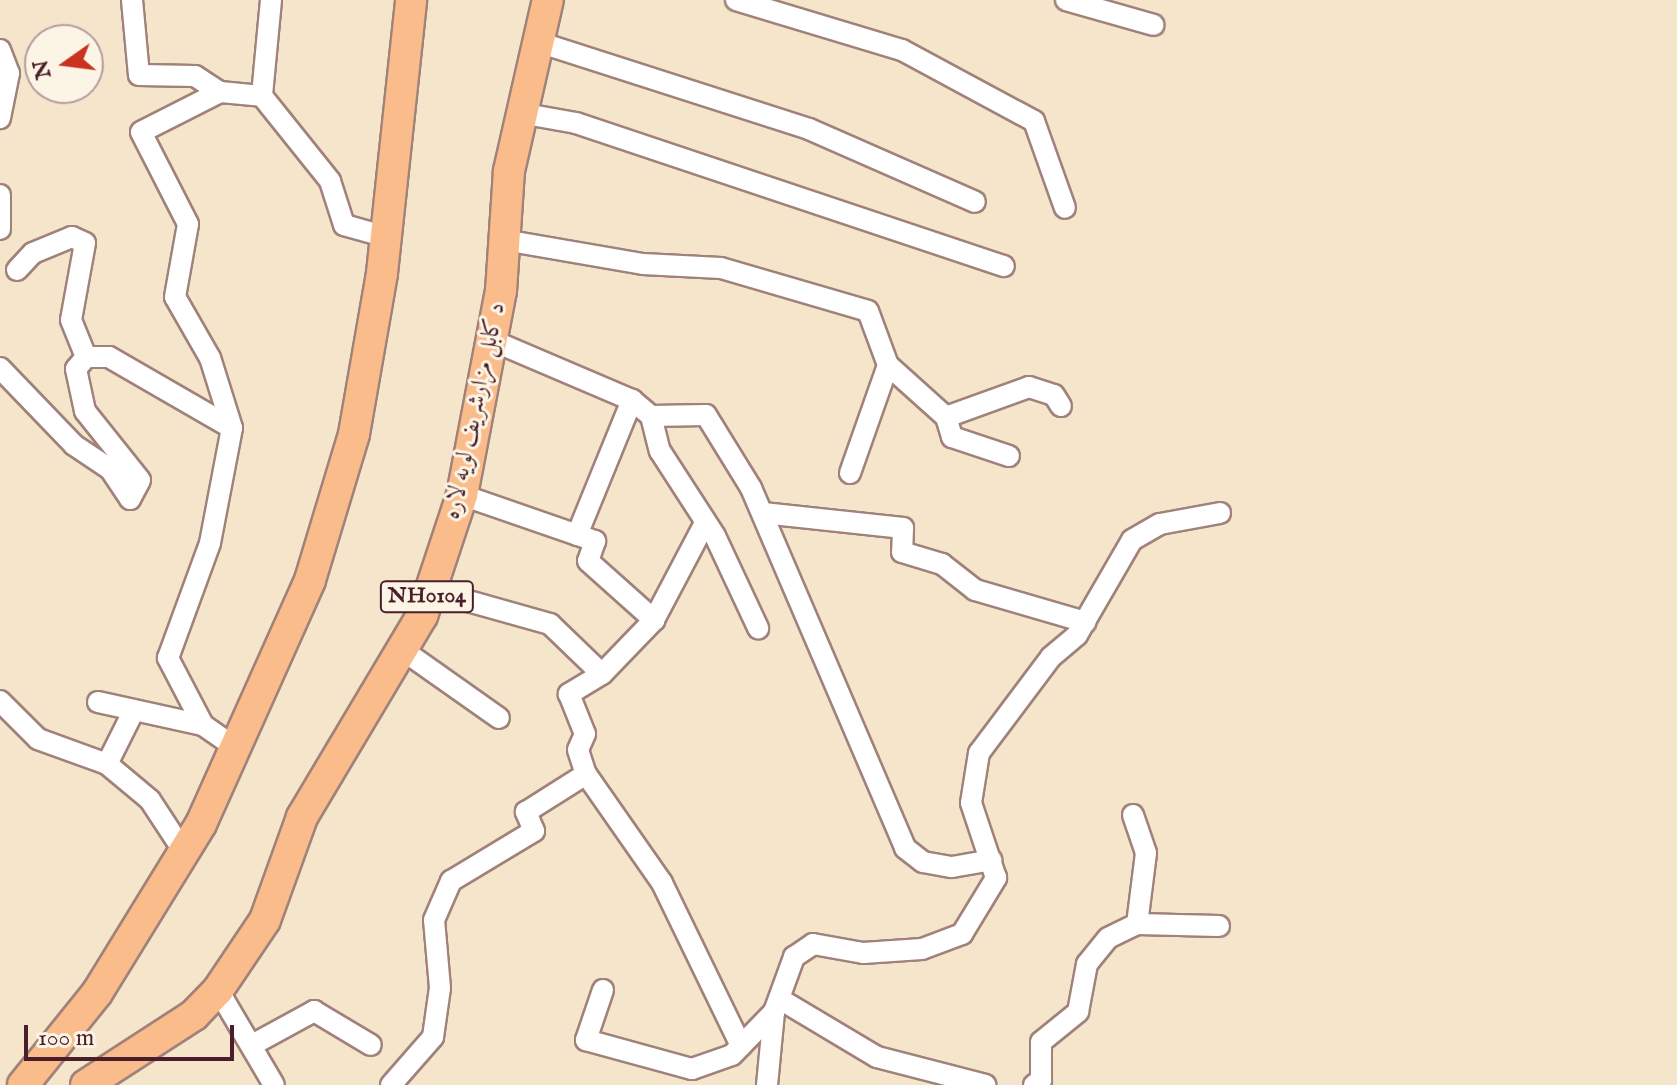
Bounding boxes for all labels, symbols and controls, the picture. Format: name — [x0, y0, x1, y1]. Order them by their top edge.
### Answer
north arrow — [24, 24, 104, 104]
text: N — [27, 57, 59, 82]
street label: د کابل مزارشریف لویه لاره — [438, 300, 512, 522]
road number: NH0104 — [379, 579, 475, 615]
scale bar — [28, 1009, 238, 1059]
text: 100 m — [38, 1023, 94, 1054]

